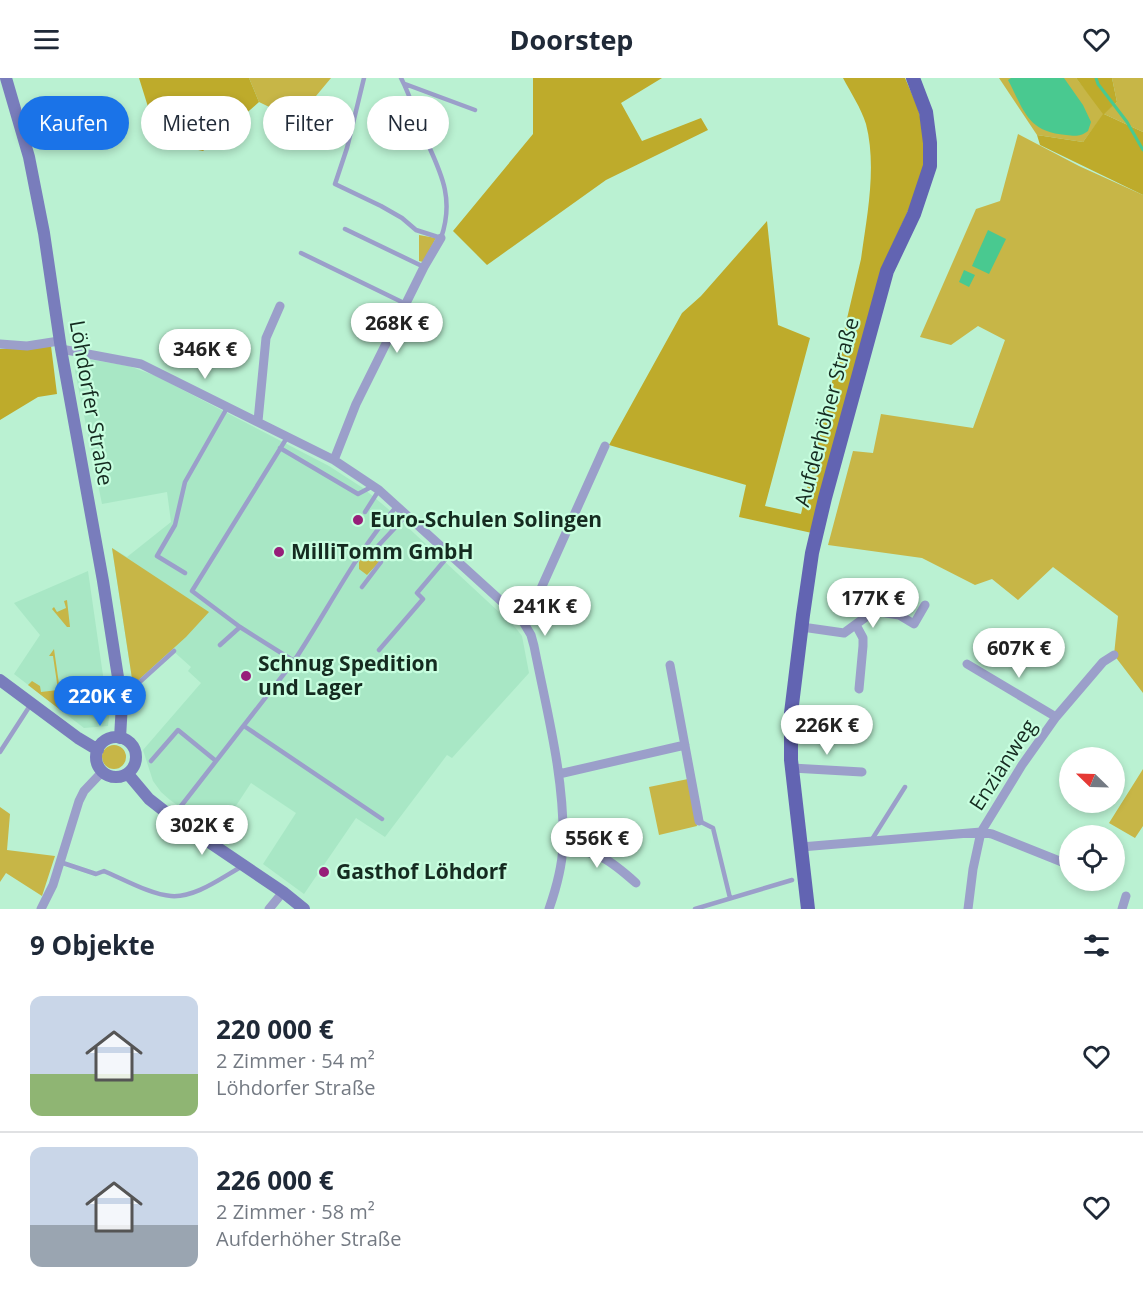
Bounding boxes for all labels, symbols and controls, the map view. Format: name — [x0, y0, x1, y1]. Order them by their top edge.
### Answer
text: Doorstep — [510, 21, 633, 58]
icon: menu — [30, 23, 63, 56]
icon: heart — [1080, 23, 1113, 56]
chip: Kaufen — [18, 96, 129, 150]
chip: Mieten — [141, 96, 251, 150]
chip: Filter — [263, 96, 355, 150]
chip: Neu — [367, 96, 449, 150]
pin: 268K € — [348, 303, 446, 354]
text: 268K € — [365, 309, 429, 336]
street label: Aufderhöher Straße — [787, 314, 865, 509]
street label: Löhdorfer Straße — [64, 318, 120, 488]
pin: 346K € — [156, 329, 254, 380]
text: 346K € — [173, 335, 237, 362]
place label: Euro-Schulen Solingen — [370, 505, 602, 533]
marker: Euro-Schulen Solingen — [351, 513, 365, 527]
place label: MilliTomm GmbH — [291, 537, 473, 565]
marker: MilliTomm GmbH — [272, 545, 286, 559]
pin: 177K € — [824, 578, 922, 629]
text: 177K € — [841, 584, 905, 611]
pin: 241K € — [496, 586, 594, 637]
text: 241K € — [513, 592, 577, 619]
pin: 607K € — [970, 628, 1068, 679]
text: 607K € — [987, 634, 1051, 661]
place label: Schnug Spedition und Lager — [258, 649, 438, 701]
marker: Schnug Spedition und Lager — [239, 669, 253, 683]
pin: 220K € — [51, 676, 149, 727]
text: 220K € — [68, 682, 132, 709]
pin: 226K € — [778, 705, 876, 756]
text: 226K € — [795, 711, 859, 738]
street label: Enzianweg — [962, 713, 1042, 816]
north arrow — [1059, 747, 1125, 813]
map controls — [1059, 747, 1125, 891]
pin: 302K € — [153, 805, 251, 856]
text: 302K € — [170, 811, 234, 838]
pin: 556K € — [548, 818, 646, 869]
text: 556K € — [565, 824, 629, 851]
button: locate — [1059, 825, 1125, 891]
place label: Gasthof Löhdorf — [336, 857, 508, 885]
marker: Gasthof Löhdorf — [317, 865, 331, 879]
text: 9 Objekte — [30, 927, 155, 963]
icon: filters — [1080, 929, 1113, 962]
text: 220 000 € — [216, 1011, 334, 1047]
icon: home — [78, 1020, 150, 1092]
icon: heart — [1080, 1040, 1113, 1073]
text: 2 Zimmer · 54 m² — [216, 1047, 375, 1074]
text: Löhdorfer Straße — [216, 1074, 376, 1101]
text: 226 000 € — [216, 1162, 334, 1198]
icon: home — [78, 1171, 150, 1243]
icon: heart — [1080, 1191, 1113, 1224]
text: 2 Zimmer · 58 m² — [216, 1198, 375, 1225]
text: Aufderhöher Straße — [216, 1225, 402, 1252]

